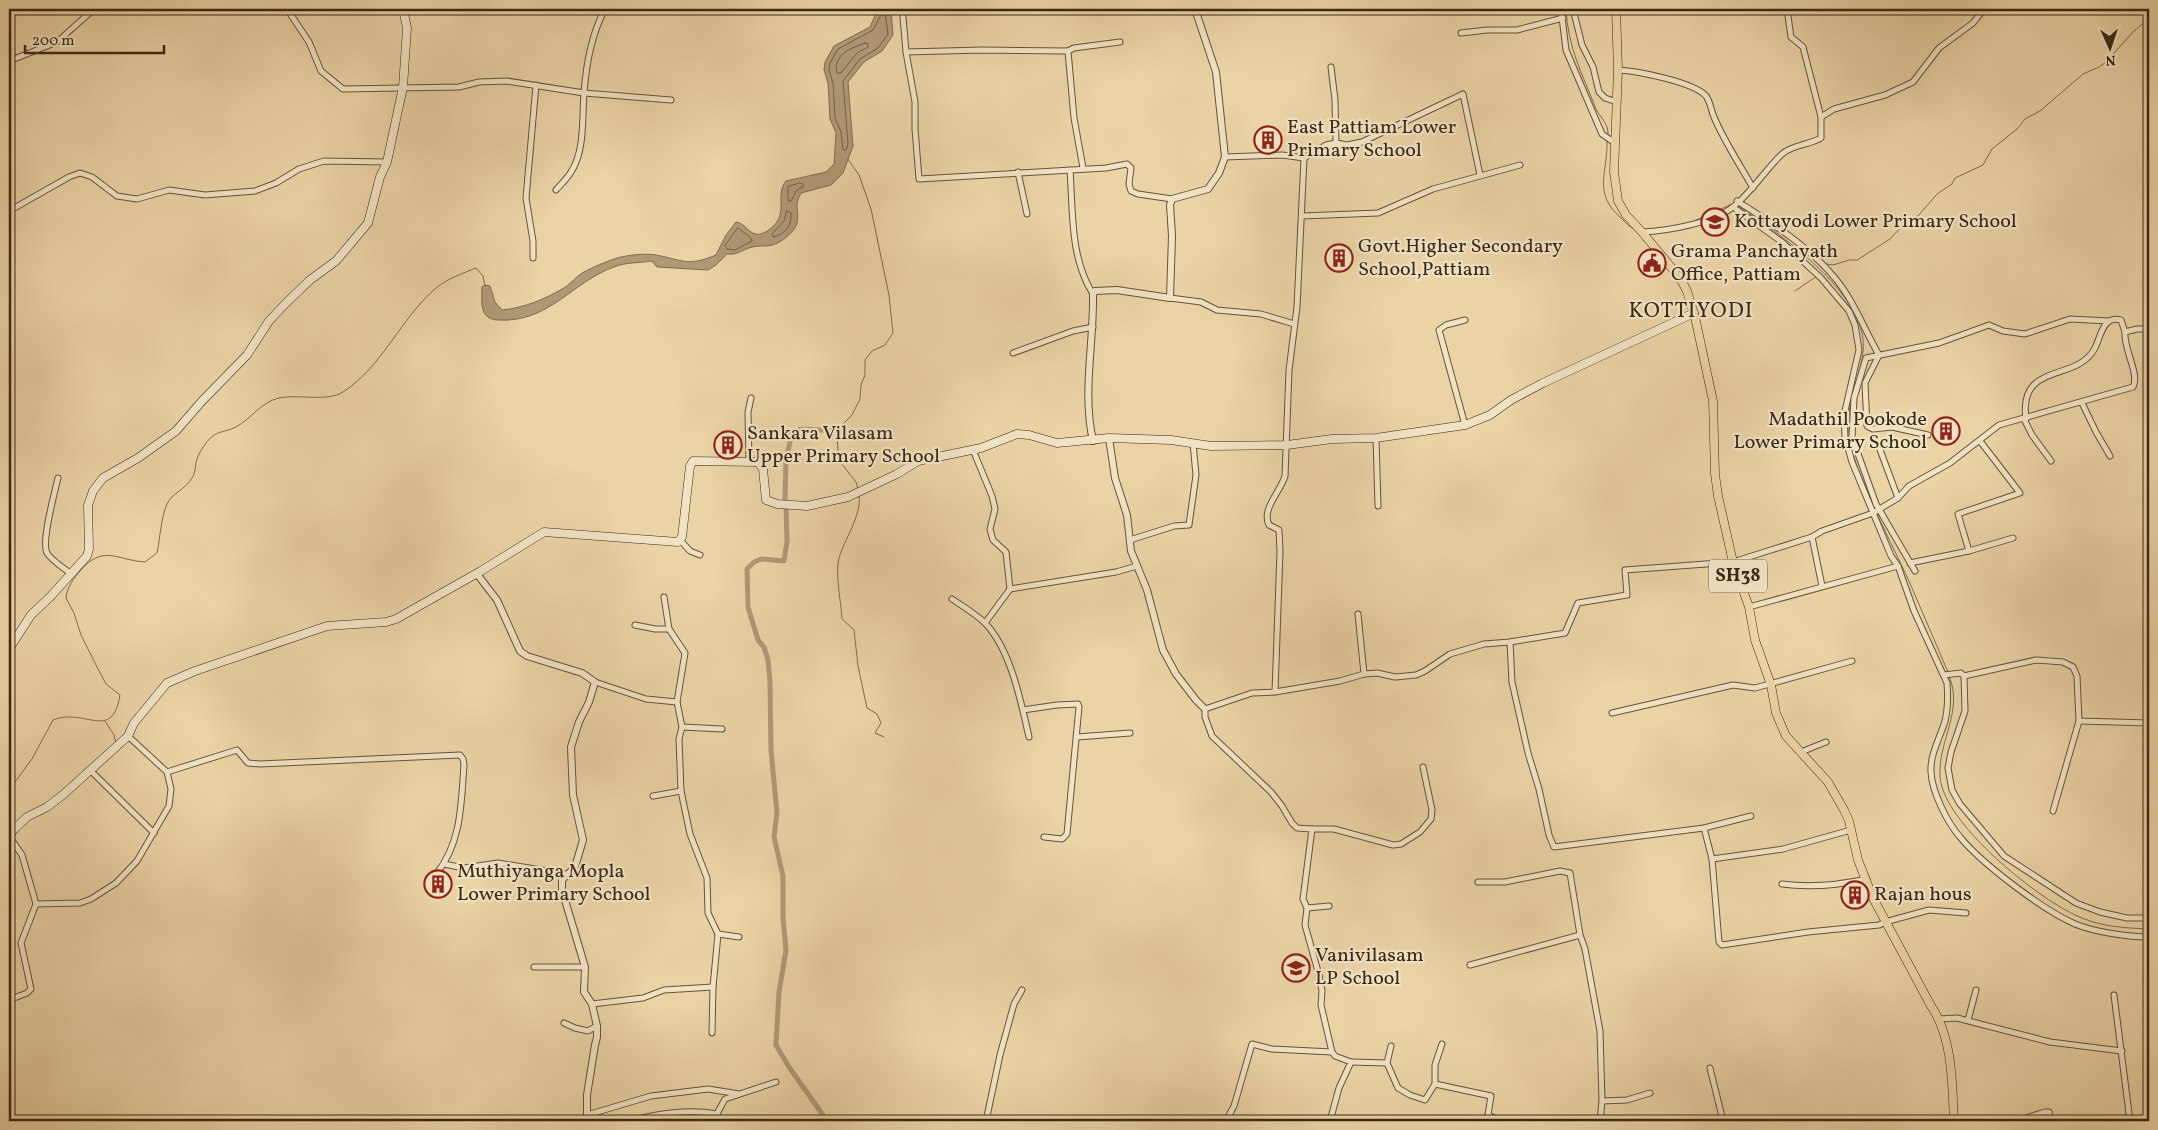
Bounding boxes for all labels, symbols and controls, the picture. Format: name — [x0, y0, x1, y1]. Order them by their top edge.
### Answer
scale bar — [25, 22, 164, 54]
north arrow — [2086, 22, 2136, 72]
text: 200 m — [32, 31, 75, 52]
text: N — [2105, 50, 2116, 69]
place label: East Pattiam Lower Primary School — [1287, 114, 1456, 165]
building icon: East Pattiam Lower Primary School — [1253, 125, 1283, 155]
school or university icon: Kottayodi Lower Primary School — [1700, 207, 1730, 237]
place label: Kottayodi Lower Primary School — [1734, 208, 2017, 236]
place label: Govt.Higher Secondary School,Pattiam — [1358, 233, 1563, 284]
place label: Grama Panchayath Office, Pattiam — [1671, 238, 1838, 289]
building icon: Govt.Higher Secondary School,Pattiam — [1324, 243, 1354, 273]
public building icon: Grama Panchayath Office, Pattiam — [1637, 248, 1667, 278]
district label: KOTTIYODI — [1628, 296, 1754, 327]
place label: Madathil Pookode Lower Primary School — [1733, 406, 1927, 457]
building icon: Madathil Pookode Lower Primary School — [1931, 416, 1961, 446]
place label: Sankara Vilasam Upper Primary School — [747, 420, 940, 471]
building icon: Sankara Vilasam Upper Primary School — [713, 430, 743, 460]
road number: SH38 — [1709, 560, 1767, 592]
place label: Muthiyanga Mopla Lower Primary School — [457, 858, 651, 909]
building icon: Muthiyanga Mopla Lower Primary School — [423, 869, 453, 899]
building icon: Rajan hous — [1840, 880, 1870, 910]
place label: Rajan hous — [1874, 881, 1972, 909]
place label: Vanivilasam LP School — [1315, 942, 1424, 993]
school or university icon: Vanivilasam LP School — [1281, 953, 1311, 983]

